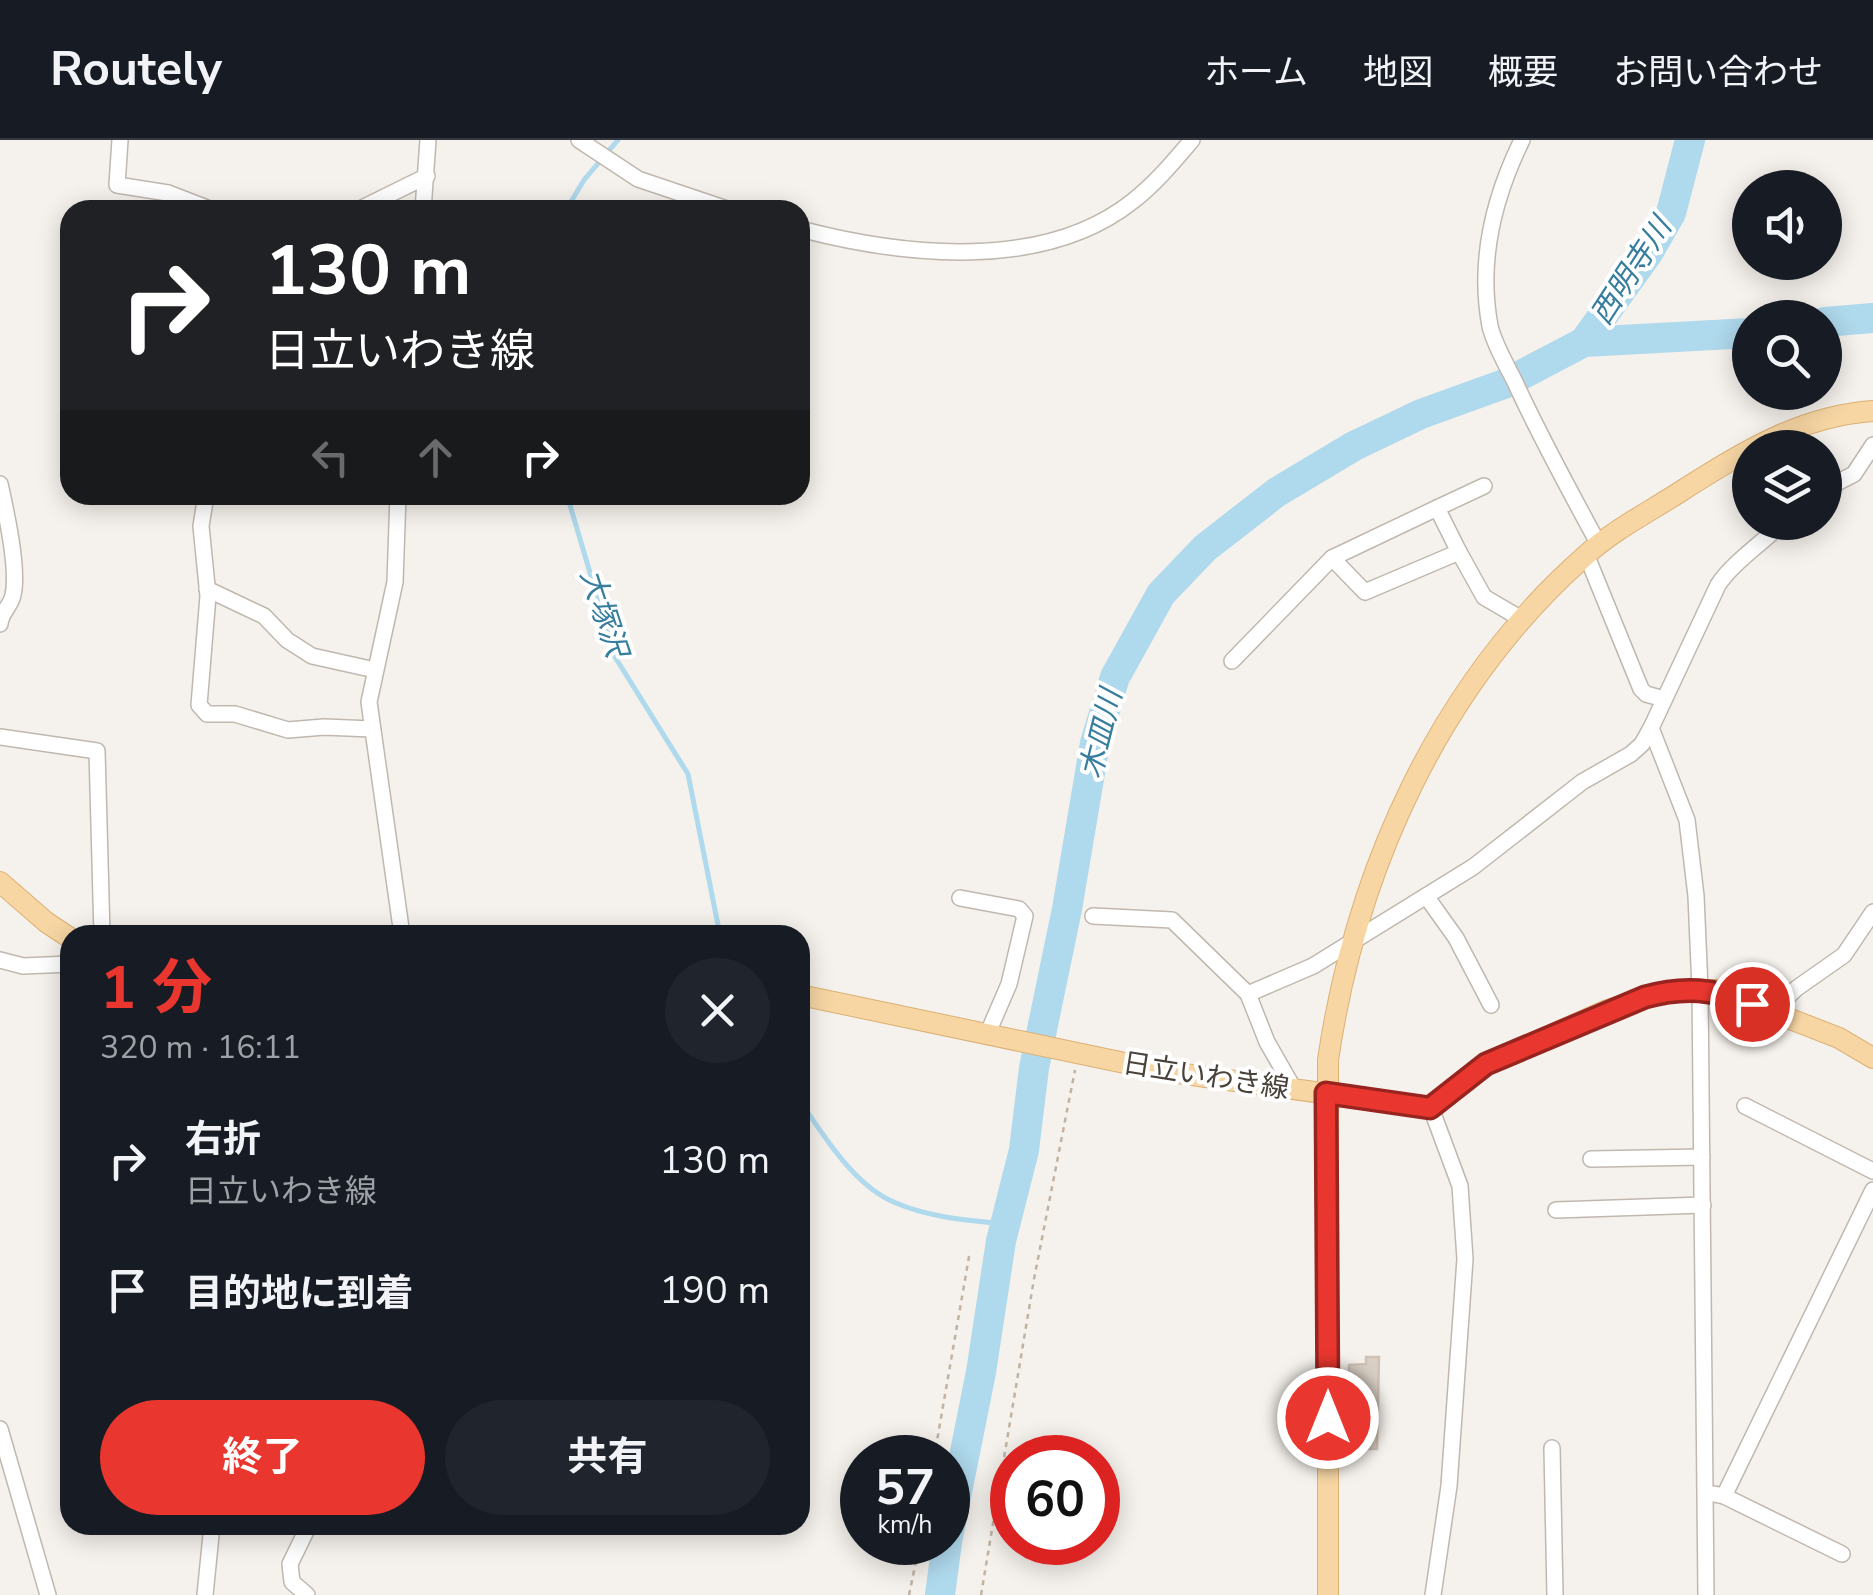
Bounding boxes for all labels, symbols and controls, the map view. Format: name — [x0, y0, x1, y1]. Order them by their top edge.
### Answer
text: Routely — [50, 36, 222, 102]
text: ホーム — [1204, 49, 1308, 96]
text: 地図 — [1363, 49, 1433, 96]
text: 概要 — [1488, 49, 1558, 96]
text: お問い合わせ — [1613, 49, 1823, 96]
map controls — [1732, 170, 1842, 540]
button: sound — [1732, 170, 1842, 280]
water label: 西明寺川 — [1582, 207, 1683, 333]
text: 130 m — [265, 223, 471, 319]
icon: right — [100, 240, 230, 370]
button: search — [1732, 300, 1842, 410]
text: 日立いわき線 — [265, 321, 535, 382]
icon: left — [303, 430, 358, 485]
icon: ahead — [408, 430, 463, 485]
icon: right — [513, 430, 568, 485]
button: layers — [1732, 430, 1842, 540]
water label: 大塚沢 — [570, 564, 638, 666]
water label: 木皿川 — [1071, 683, 1133, 783]
text: 1 分 — [100, 947, 212, 1029]
button: close — [665, 958, 770, 1063]
pin — [1710, 962, 1795, 1047]
icon: arrive — [1725, 977, 1780, 1032]
text: 320 m · 16:11 — [100, 1026, 301, 1069]
street label: 日立いわき線 — [1120, 1044, 1292, 1108]
text: 右折 — [185, 1114, 261, 1165]
icon: right — [100, 1133, 155, 1188]
text: 130 m — [659, 1135, 770, 1186]
text: 日立いわき線 — [185, 1170, 377, 1213]
icon: arrive — [100, 1263, 155, 1318]
text: 190 m — [659, 1265, 770, 1316]
text: 目的地に到着 — [185, 1268, 413, 1319]
position arrow — [1276, 1366, 1380, 1470]
button: 終了 — [100, 1400, 425, 1515]
button: 共有 — [445, 1400, 770, 1515]
speed limit sign: 60 — [990, 1435, 1120, 1565]
text: 57 — [875, 1453, 935, 1522]
text: km/h — [877, 1508, 933, 1542]

